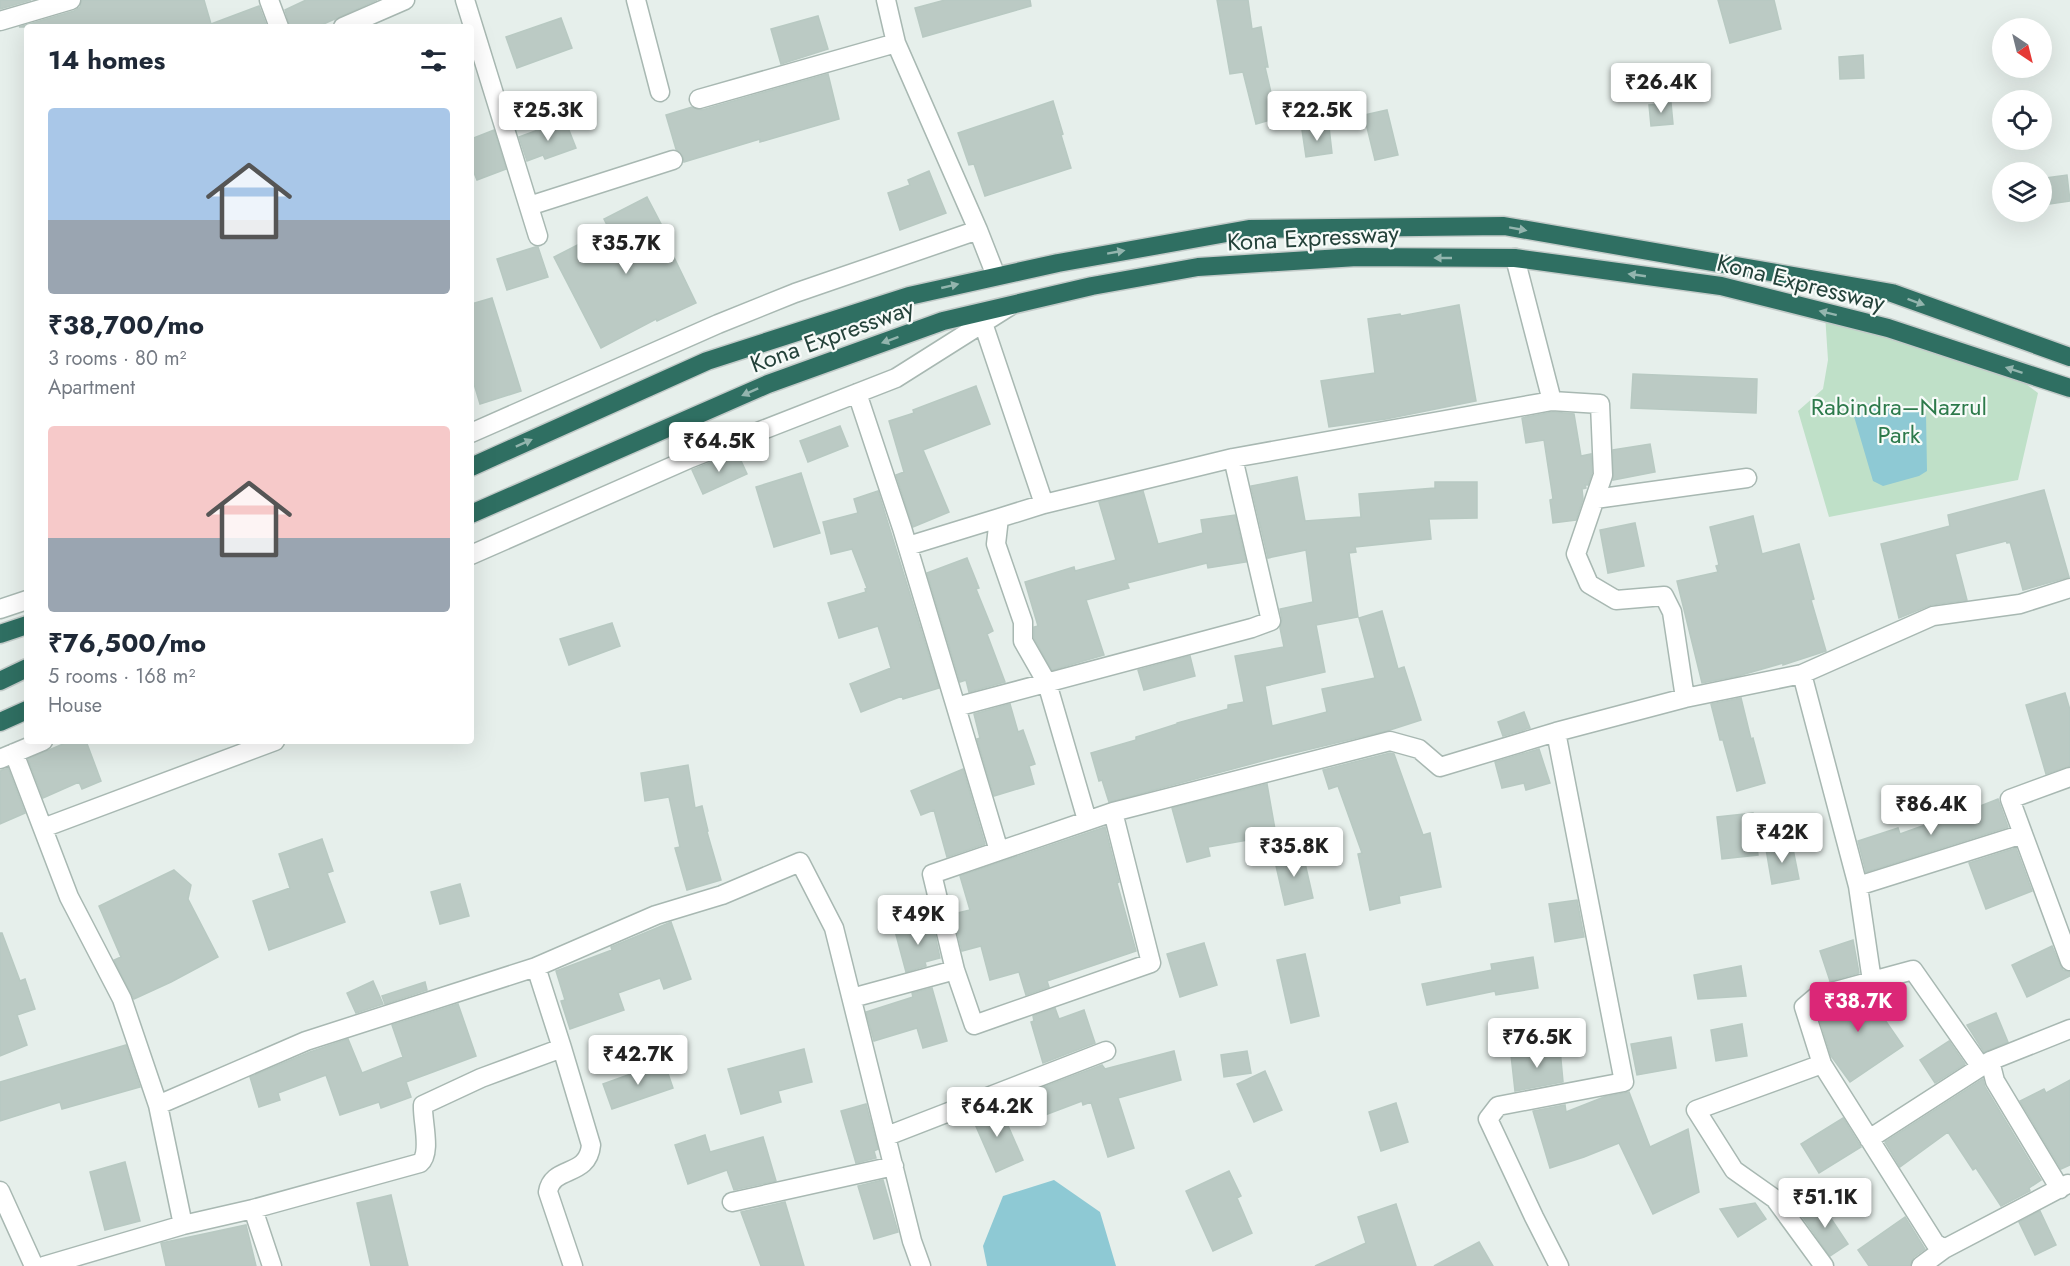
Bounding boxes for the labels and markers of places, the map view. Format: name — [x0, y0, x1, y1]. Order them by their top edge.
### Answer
pin: ₹26.4K — [1612, 63, 1710, 114]
pin: ₹25.3K — [499, 91, 597, 142]
pin: ₹22.5K — [1268, 91, 1366, 142]
pin: ₹35.7K — [577, 224, 675, 275]
pin: ₹64.5K — [670, 422, 768, 473]
pin: ₹86.4K — [1882, 785, 1980, 836]
pin: ₹42K — [1746, 813, 1818, 864]
pin: ₹35.8K — [1245, 827, 1343, 878]
pin: ₹49K — [882, 895, 954, 946]
pin: ₹38.7K — [1809, 982, 1907, 1033]
pin: ₹76.5K — [1488, 1018, 1586, 1069]
pin: ₹42.7K — [589, 1035, 687, 1086]
pin: ₹64.2K — [948, 1087, 1046, 1138]
pin: ₹51.1K — [1776, 1178, 1874, 1229]

